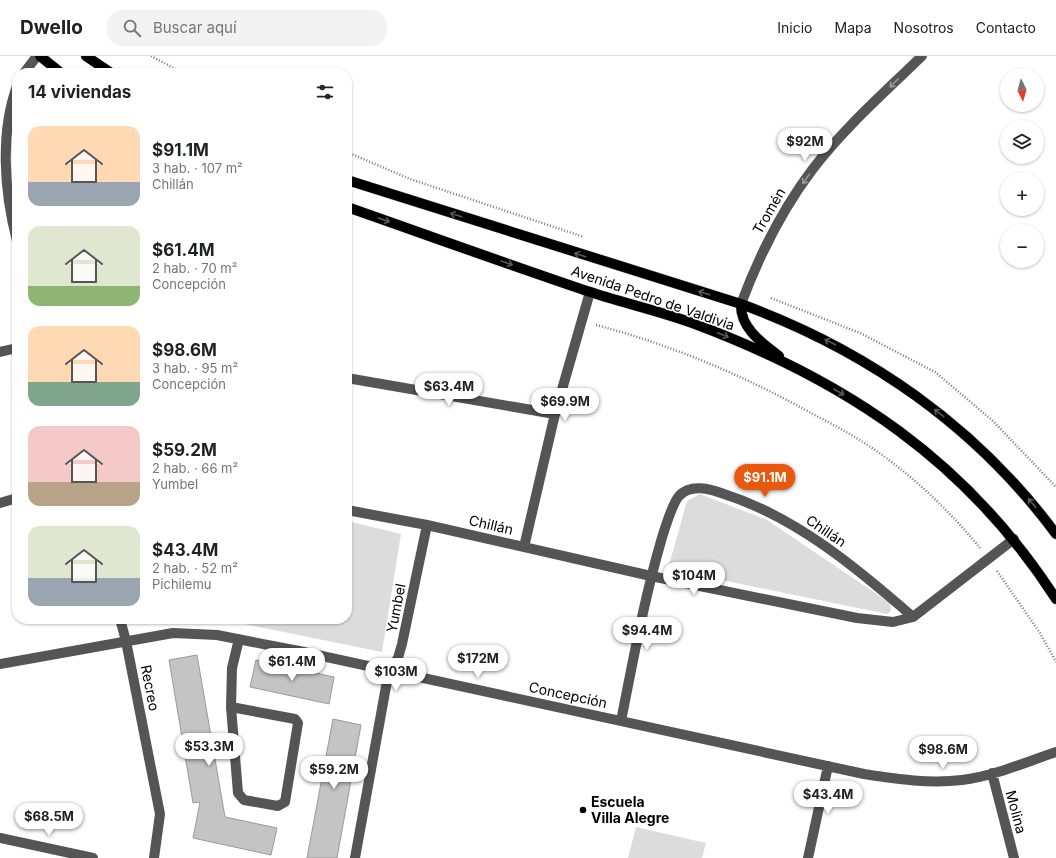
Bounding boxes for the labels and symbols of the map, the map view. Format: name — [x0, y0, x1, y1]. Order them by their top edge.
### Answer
north arrow — [1000, 68, 1044, 112]
one-way arrow — [889, 78, 899, 88]
pin: $92M — [781, 128, 829, 162]
one-way arrow — [802, 173, 810, 184]
street label: Tromén — [749, 185, 789, 237]
one-way arrow — [449, 211, 462, 218]
one-way arrow — [377, 217, 390, 224]
one-way arrow — [574, 250, 586, 258]
one-way arrow — [500, 260, 513, 267]
street label: Avenida Pedro de Valdivia — [569, 262, 737, 333]
one-way arrow — [698, 289, 711, 296]
one-way arrow — [716, 332, 728, 340]
one-way arrow — [824, 338, 836, 345]
pin: $63.4M — [416, 373, 482, 407]
pin: $69.9M — [532, 388, 598, 422]
one-way arrow — [833, 389, 845, 397]
one-way arrow — [934, 408, 945, 417]
pin: $91.1M — [732, 464, 798, 498]
one-way arrow — [1027, 498, 1036, 509]
street label: Chillán — [467, 511, 515, 538]
street label: Chillán — [803, 511, 850, 550]
pin: $104M — [666, 562, 722, 596]
street label: Yumbel — [382, 582, 409, 634]
pin: $94.4M — [614, 617, 680, 651]
pin: $172M — [450, 645, 506, 679]
pin: $61.4M — [259, 648, 325, 682]
pin: $103M — [368, 658, 424, 692]
street label: Recreo — [138, 663, 163, 712]
street label: Concepción — [527, 678, 609, 711]
pin: $53.3M — [176, 733, 242, 767]
pin: $98.6M — [910, 736, 976, 770]
pin: $59.2M — [301, 756, 367, 790]
pin: $43.4M — [795, 781, 861, 815]
street label: Molina — [1003, 788, 1030, 835]
place label: Escuela Villa Alegre — [591, 793, 669, 826]
pin: $68.5M — [16, 803, 82, 837]
marker: Escuela Villa Alegre — [578, 805, 588, 815]

